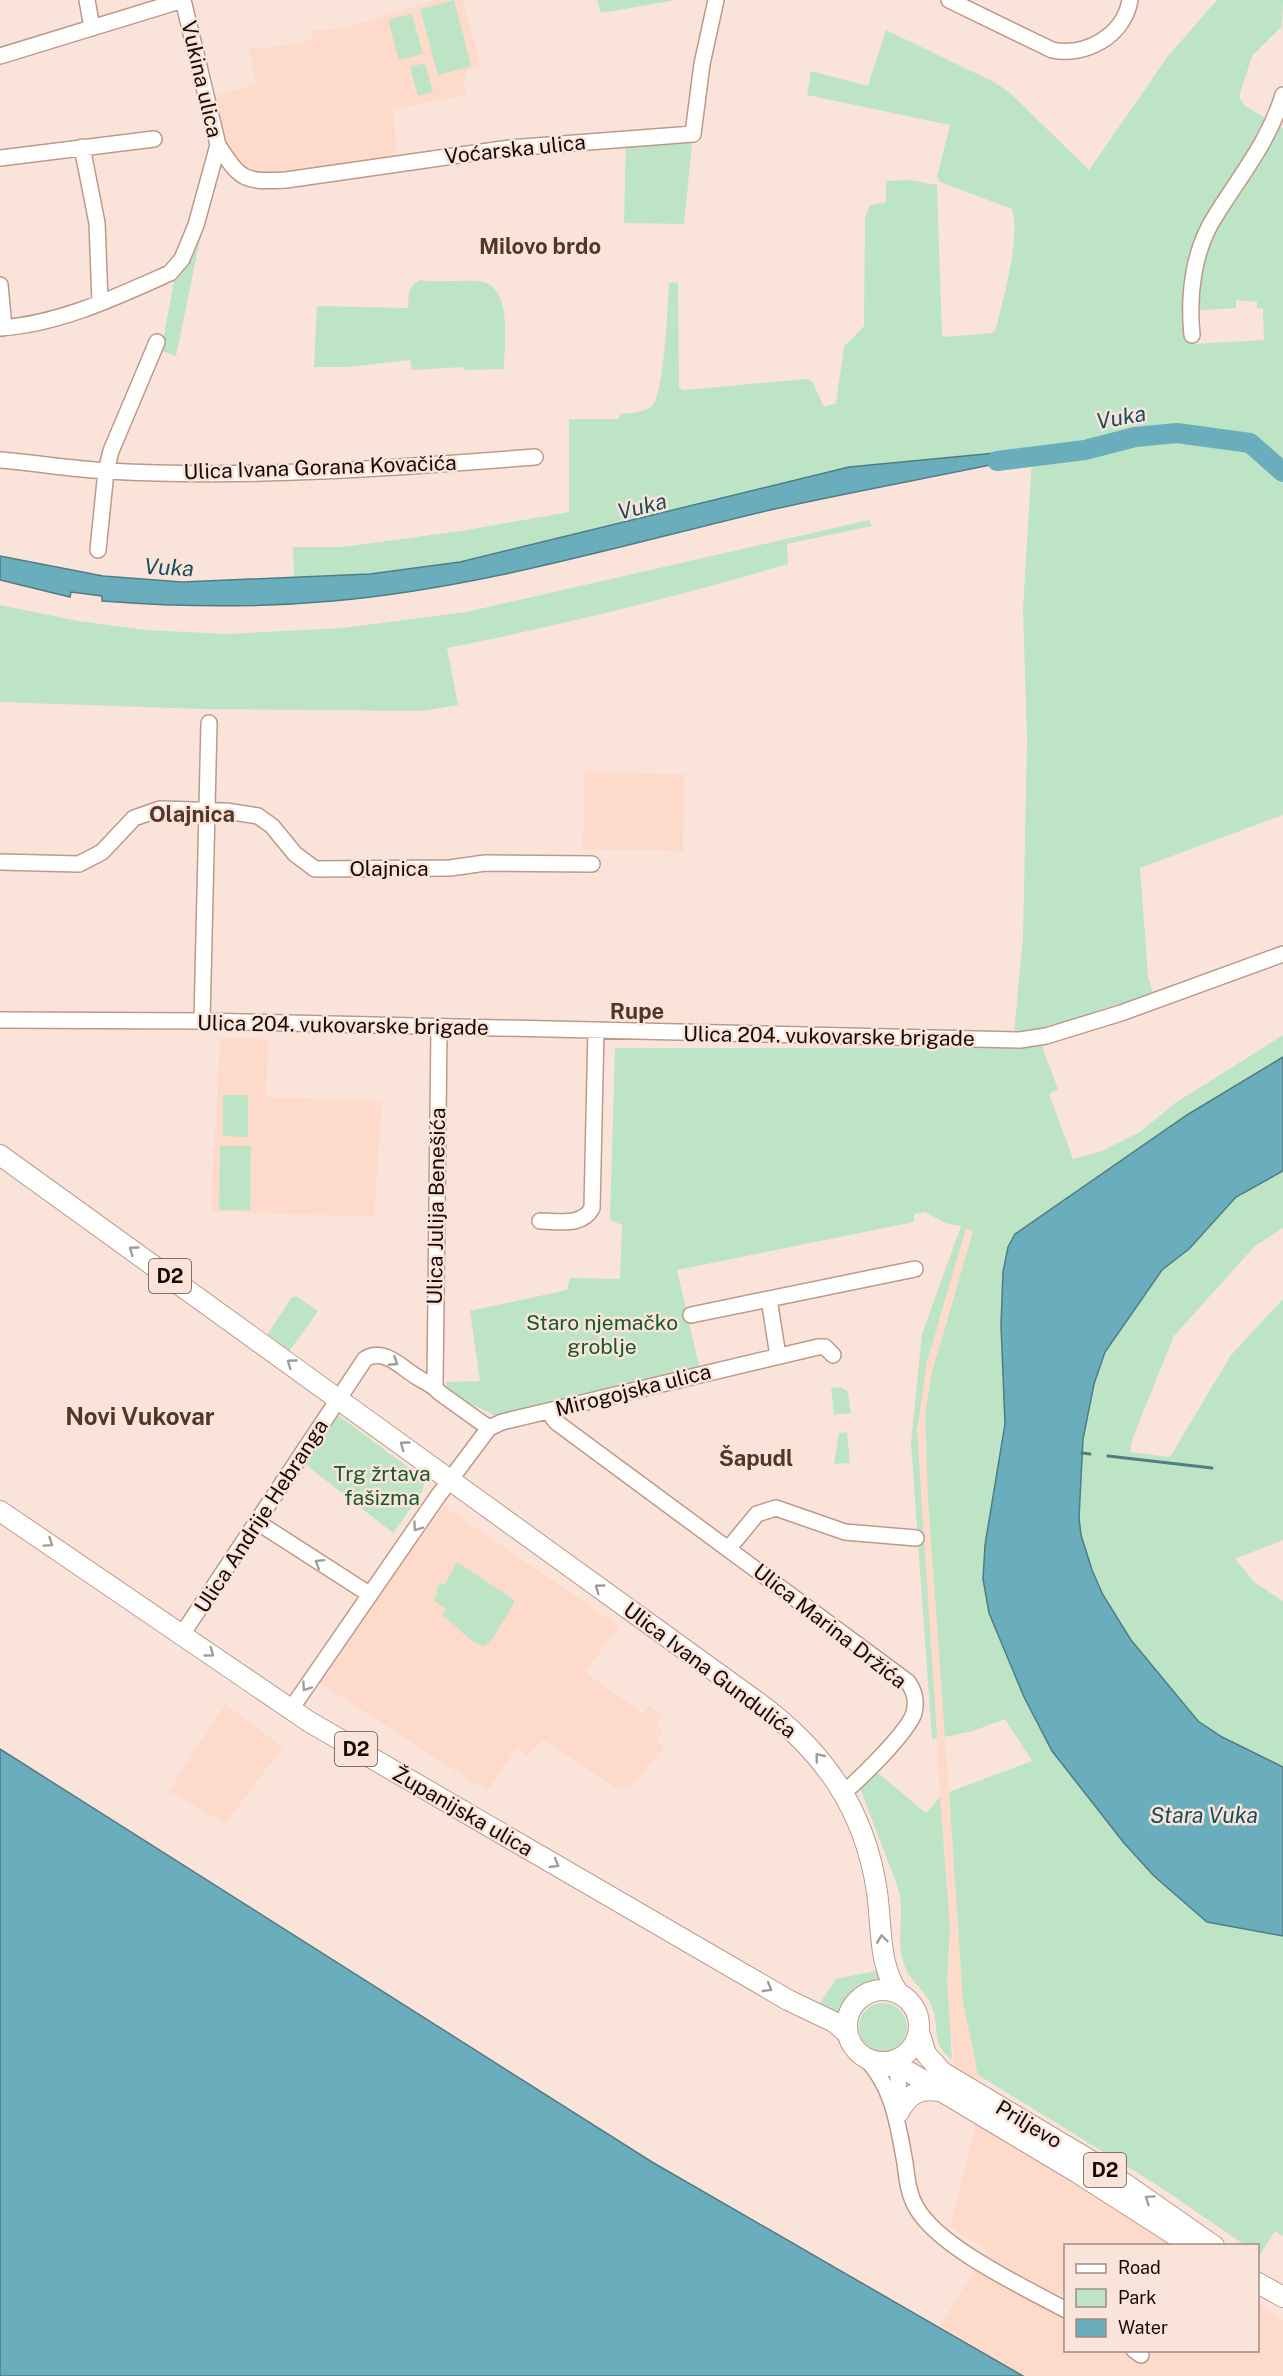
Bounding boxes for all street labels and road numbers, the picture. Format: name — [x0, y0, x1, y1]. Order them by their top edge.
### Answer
street label: Vukina ulica — [176, 18, 228, 140]
street label: Voćarska ulica — [443, 129, 587, 169]
street label: Ulica Ivana Gorana Kovačića — [183, 450, 457, 484]
street label: Olajnica — [350, 856, 429, 881]
street label: Ulica 204. vukovarske brigade — [197, 1010, 489, 1040]
street label: Ulica 204. vukovarske brigade — [683, 1021, 975, 1051]
street label: Ulica Julija Benešića — [422, 1107, 450, 1305]
road number: D2 — [149, 1259, 191, 1293]
street label: Mirogojska ulica — [553, 1359, 713, 1421]
street label: Ulica Andrije Hebranga — [189, 1414, 333, 1618]
street label: Ulica Marina Držića — [748, 1558, 912, 1694]
street label: Ulica Ivana Gundulića — [619, 1597, 801, 1743]
road number: D2 — [335, 1732, 377, 1766]
street label: Županijska ulica — [388, 1761, 538, 1861]
street label: Priljevo — [991, 2095, 1067, 2153]
road number: D2 — [1084, 2153, 1126, 2187]

